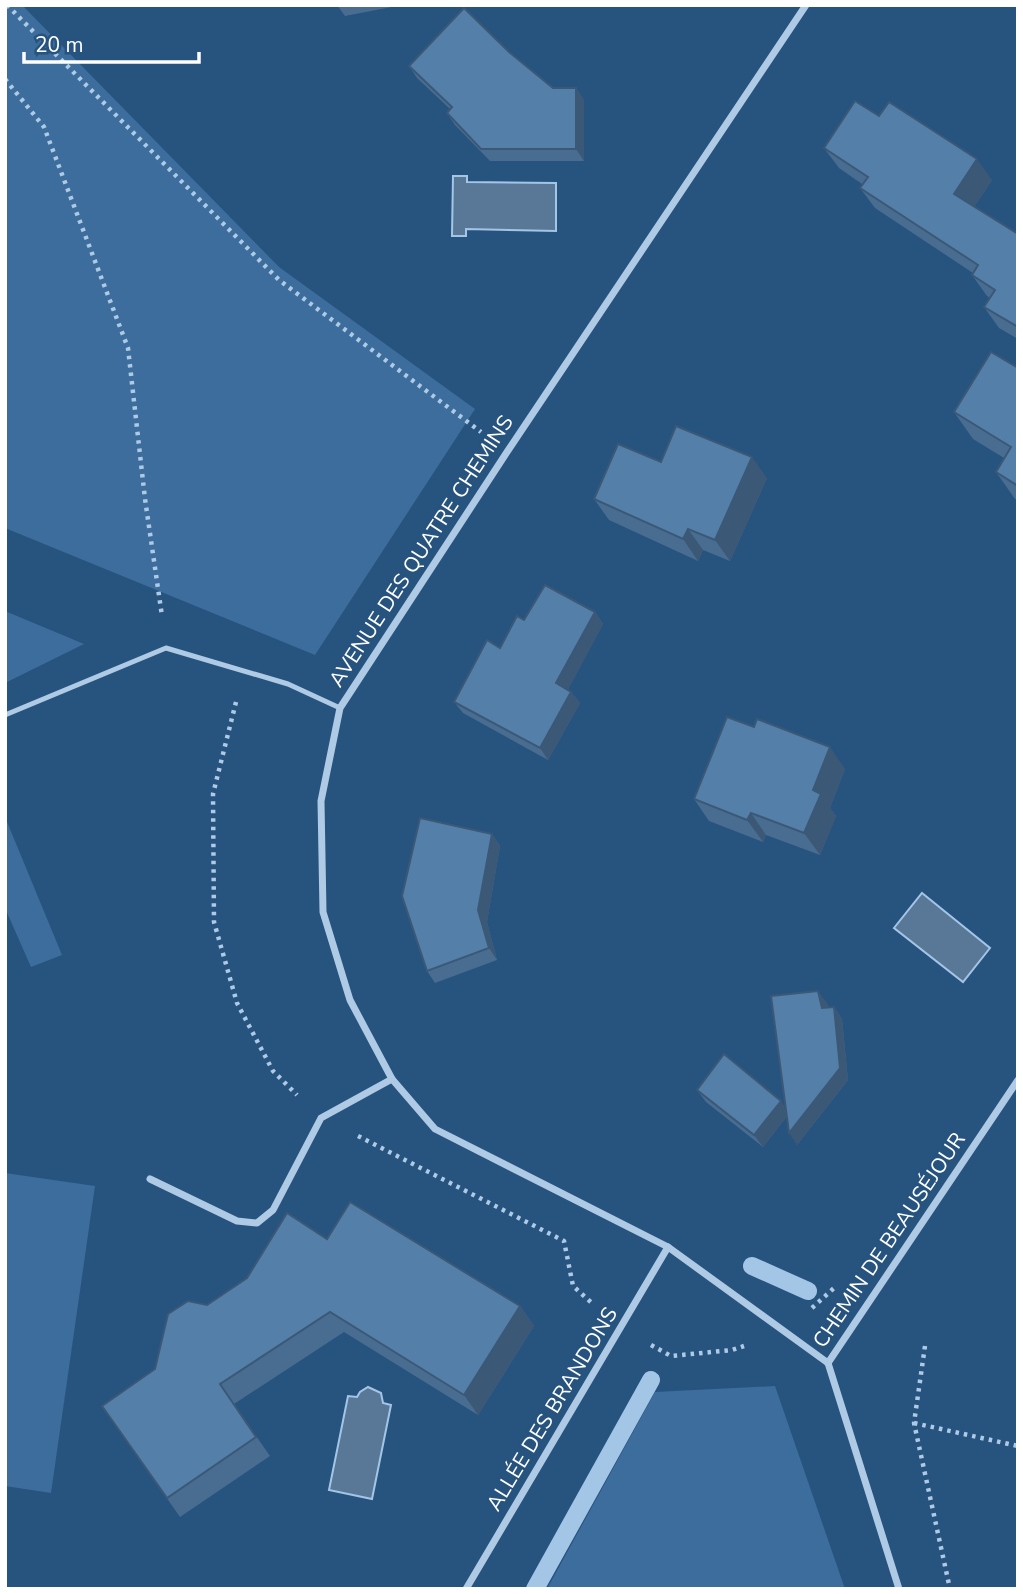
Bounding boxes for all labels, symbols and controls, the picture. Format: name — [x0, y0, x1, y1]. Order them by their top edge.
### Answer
scale bar — [24, 21, 200, 65]
text: 20 m — [35, 31, 84, 59]
street label: AVENUE DES QUATRE CHEMINS — [322, 410, 520, 692]
street label: CHEMIN DE BEAUSÉJOUR — [806, 1127, 972, 1353]
street label: ALLÉE DES BRANDONS — [480, 1302, 624, 1516]

